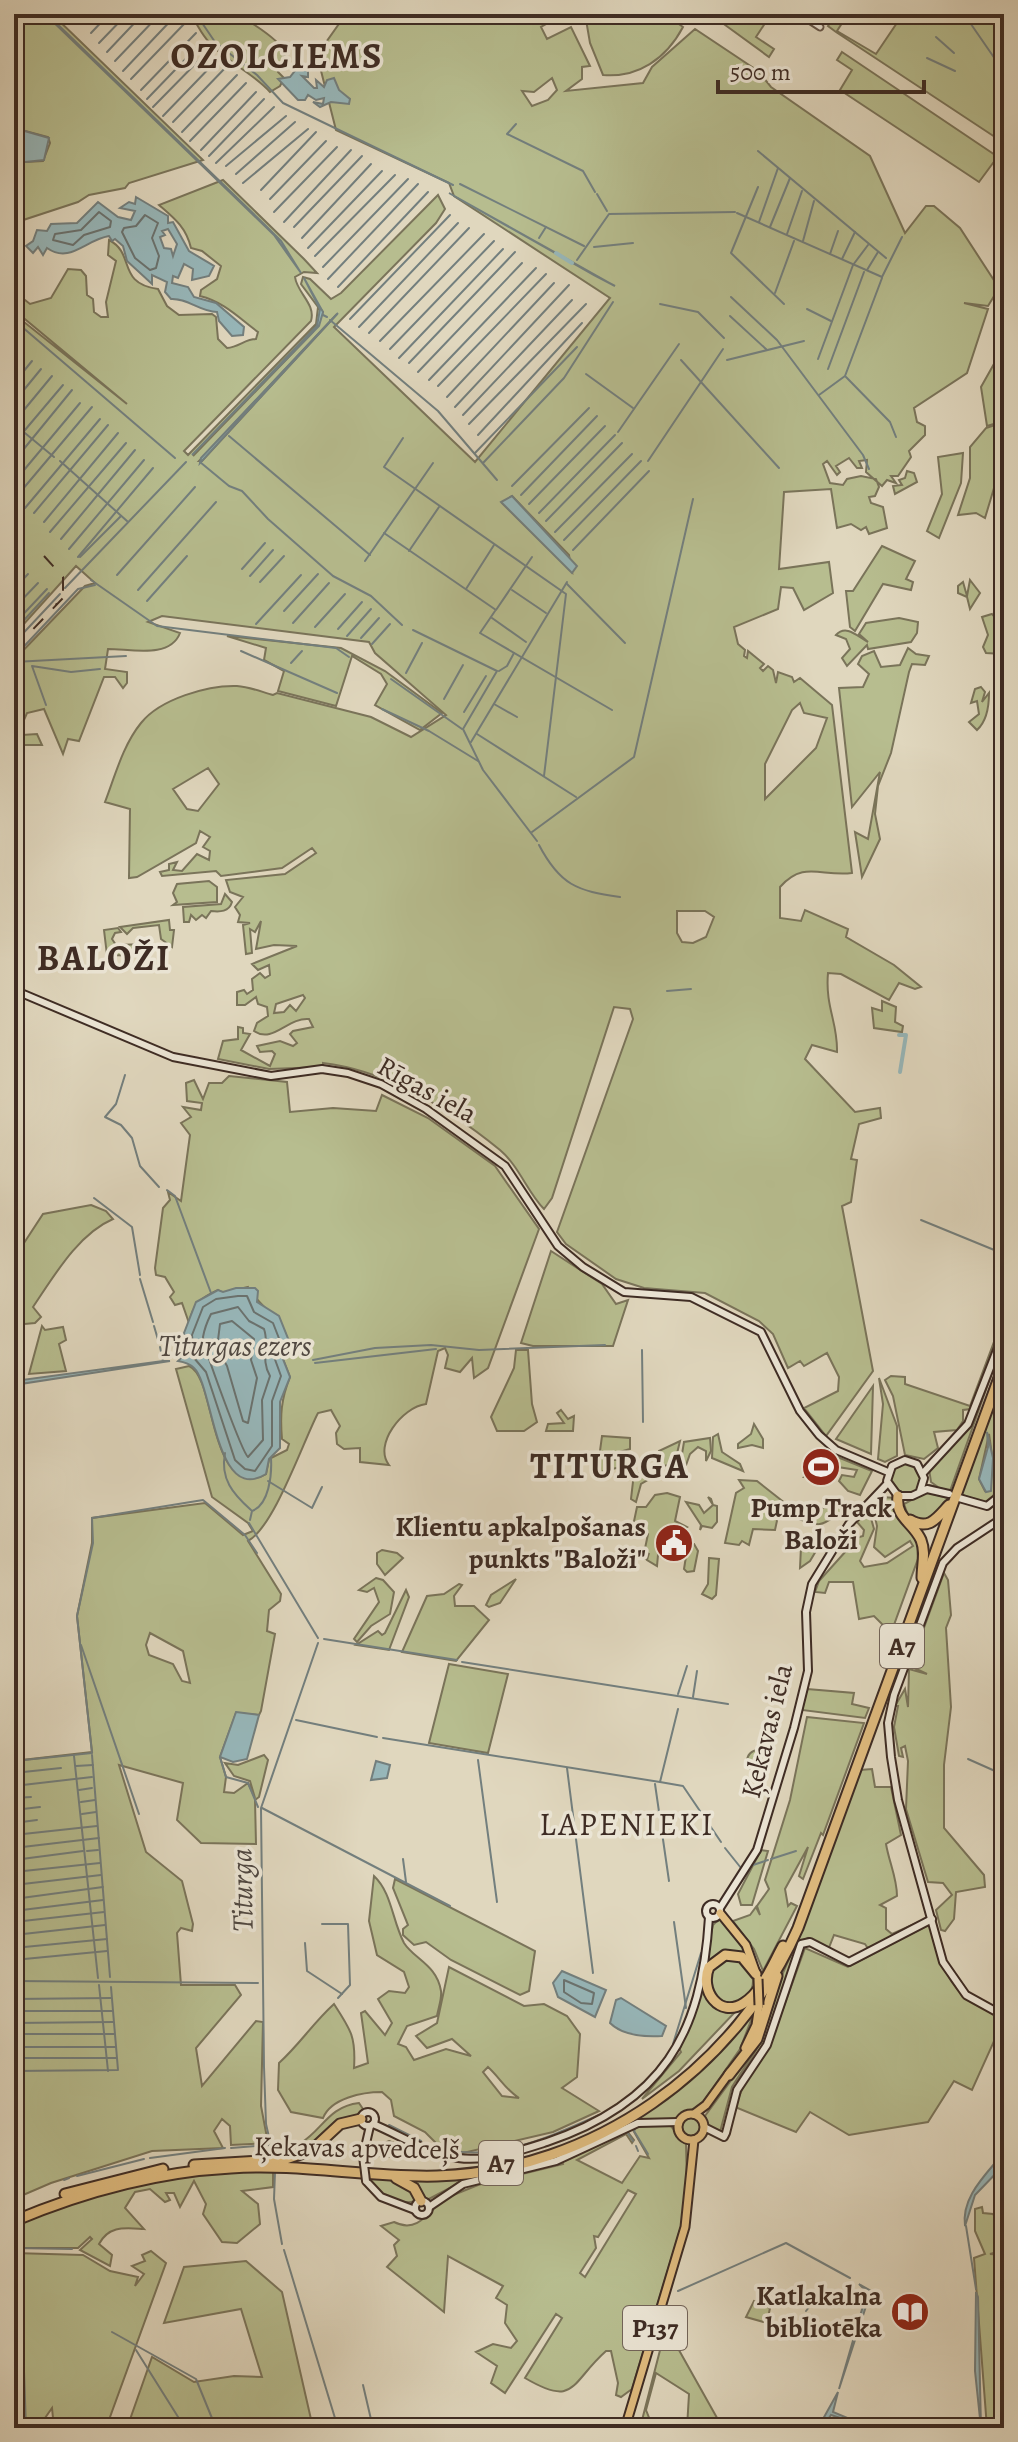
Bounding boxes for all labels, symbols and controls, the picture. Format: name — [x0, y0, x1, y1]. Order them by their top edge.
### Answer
district label: OZOLCIEMS — [170, 31, 384, 80]
scale bar — [718, 44, 924, 94]
text: 500 m — [730, 56, 791, 88]
district label: BALOŽI — [37, 933, 171, 982]
street label: Rīgas iela — [370, 1047, 484, 1133]
water label: Titurgas ezers — [159, 1326, 311, 1366]
district label: TITURGA — [530, 1441, 690, 1490]
sports icon: Pump Track Baloži — [800, 1446, 842, 1488]
place label: Pump Track Baloži — [750, 1489, 892, 1559]
place label: Klientu apkalpošanas punkts "Baloži" — [395, 1508, 646, 1578]
public building icon: Klientu apkalpošanas punkts "Baloži" — [653, 1522, 695, 1564]
road number: A7 — [880, 1624, 924, 1668]
street label: Ķekavas iela — [732, 1660, 802, 1802]
district label: LAPENIEKI — [539, 1802, 715, 1846]
water label: Titurga — [221, 1848, 263, 1932]
street label: Ķekavas apvedceļš — [254, 2127, 460, 2169]
road number: A7 — [479, 2141, 523, 2185]
place label: Katlakalna bibliotēka — [756, 2277, 882, 2347]
library icon: Katlakalna bibliotēka — [889, 2291, 931, 2333]
road number: P137 — [623, 2306, 687, 2350]

